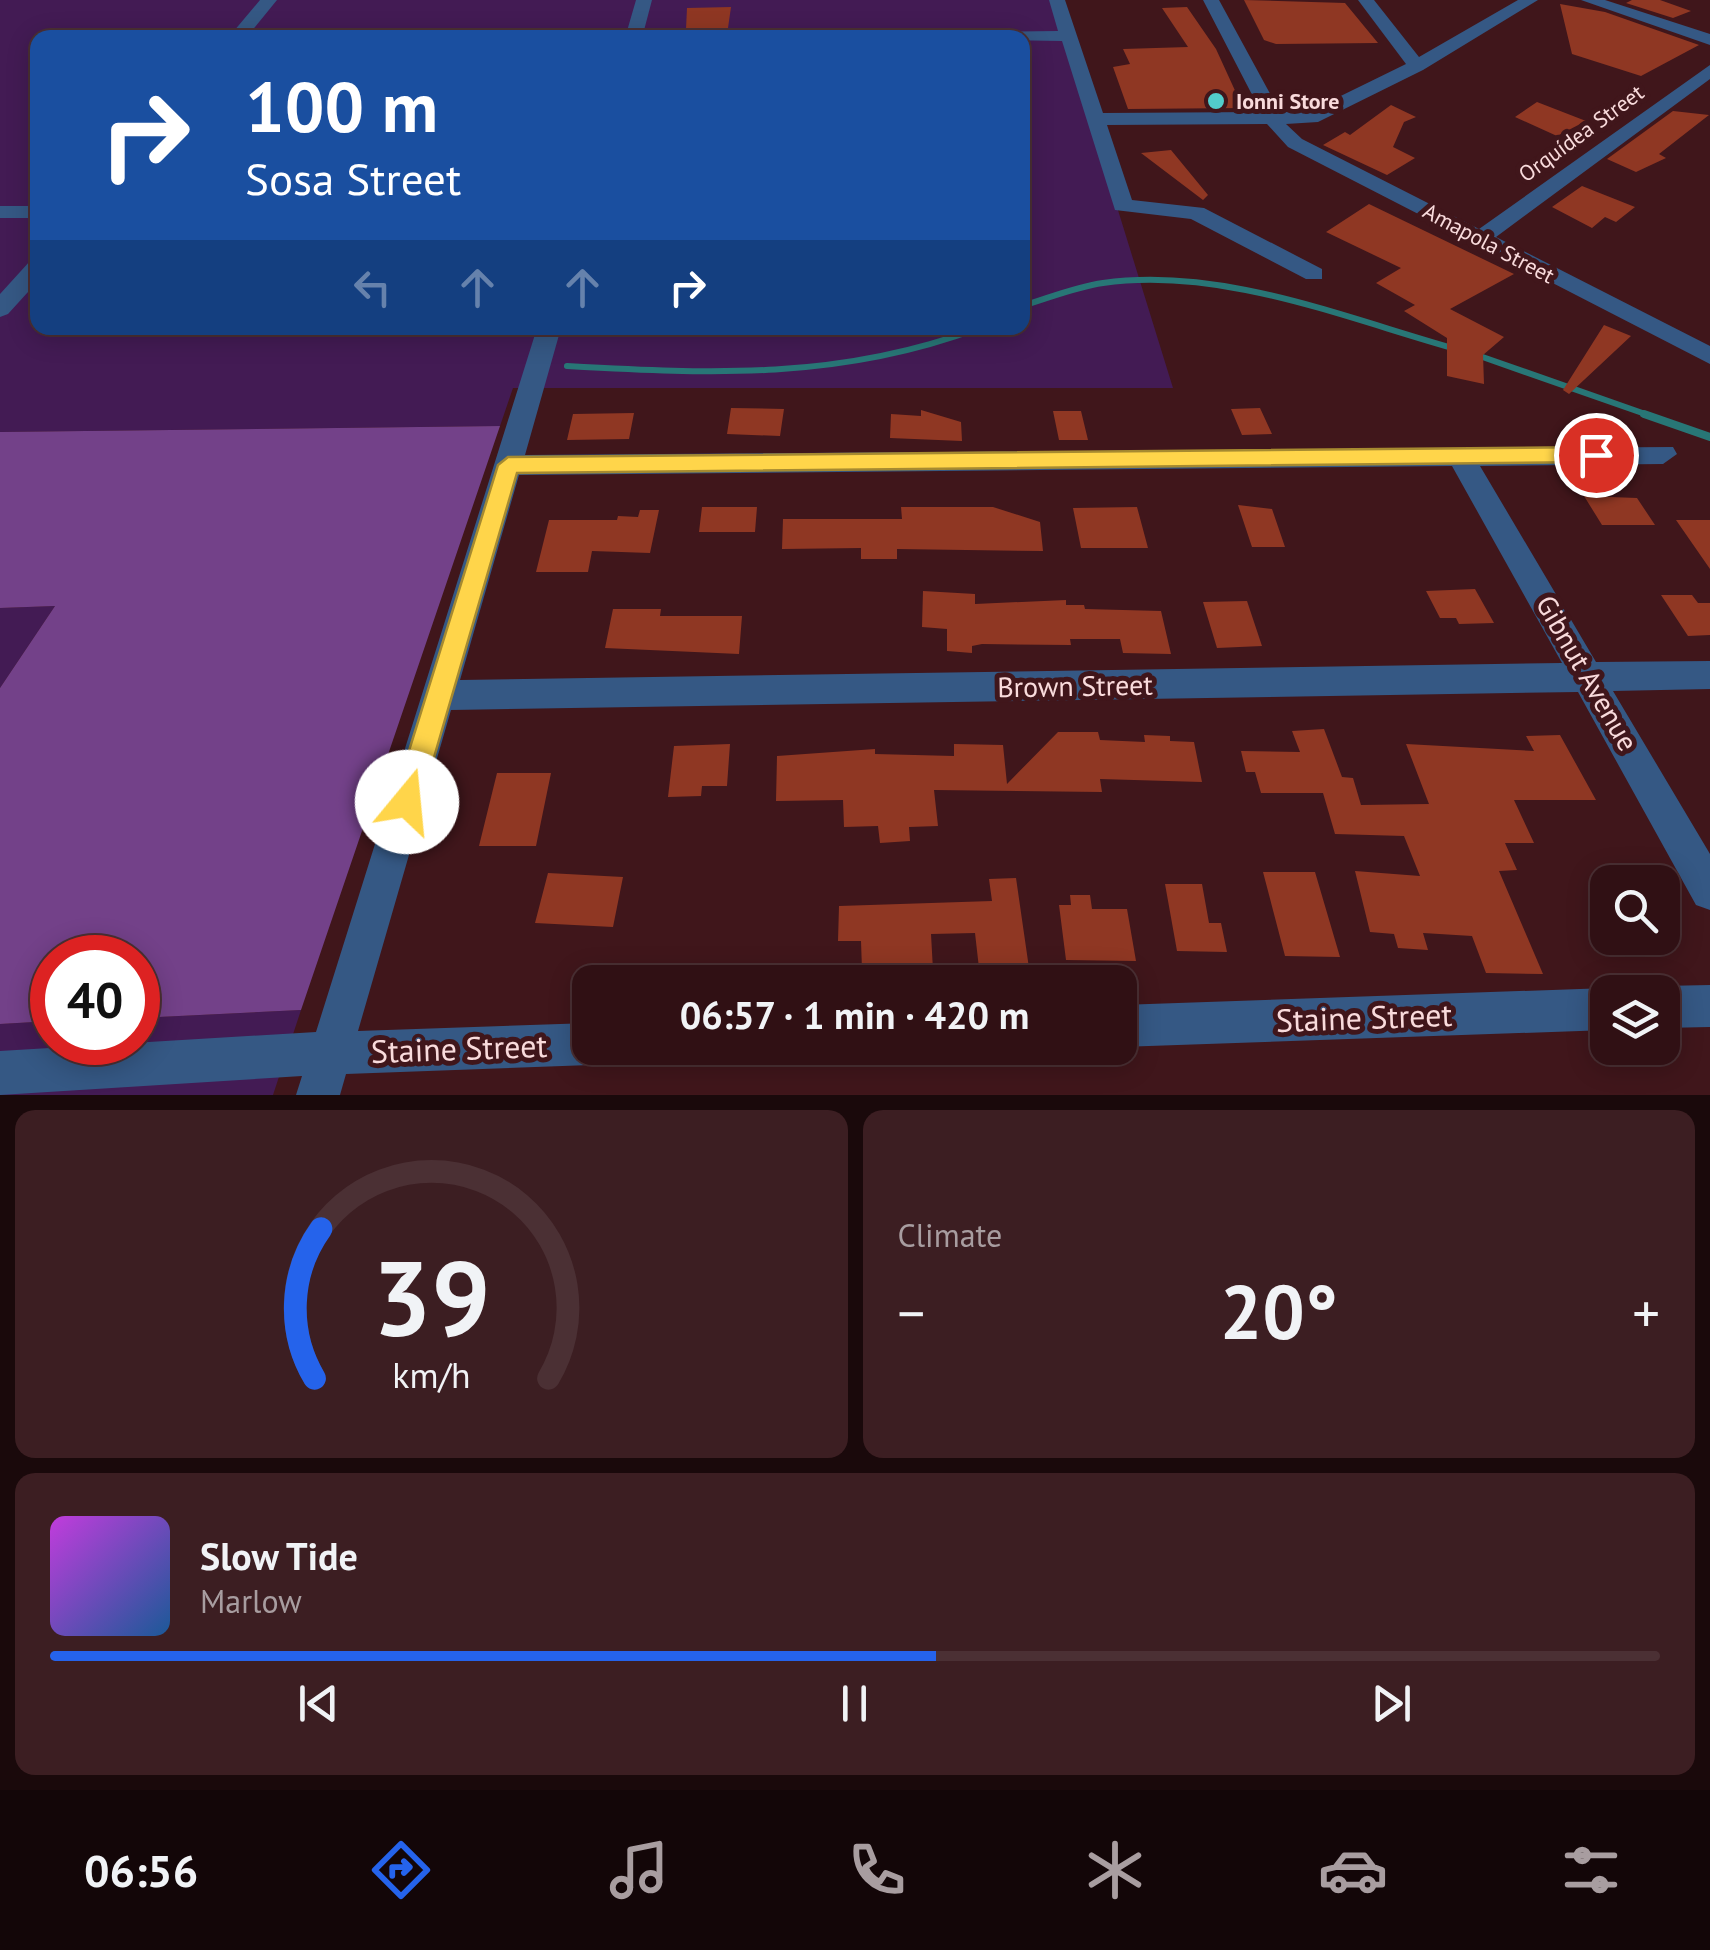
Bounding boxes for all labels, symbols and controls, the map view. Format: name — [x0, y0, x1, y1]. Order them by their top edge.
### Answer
text: 100 m — [245, 61, 438, 151]
icon: right — [80, 70, 210, 200]
street label: Orquídea Street — [1513, 78, 1650, 188]
place label: Ionni Store — [1236, 87, 1340, 115]
marker: Ionni Store — [1205, 90, 1227, 112]
text: Sosa Street — [245, 149, 461, 207]
street label: Amapola Street — [1419, 197, 1560, 290]
icon: left — [345, 260, 400, 315]
icon: ahead — [450, 260, 505, 315]
icon: ahead — [555, 260, 610, 315]
icon: right — [660, 260, 715, 315]
pin — [1554, 413, 1639, 498]
icon: arrive — [1569, 428, 1624, 483]
street label: Gibnut Avenue — [1528, 588, 1647, 757]
street label: Brown Street — [997, 666, 1154, 705]
position arrow — [355, 750, 459, 854]
map controls — [1590, 865, 1680, 1065]
button: search — [1590, 865, 1680, 955]
speed limit sign: 40 — [30, 935, 160, 1065]
button: layers — [1590, 975, 1680, 1065]
text: 06:57 · 1 min · 420 m — [680, 990, 1029, 1039]
street label: Staine Street — [1275, 993, 1453, 1041]
street label: Staine Street — [370, 1024, 548, 1072]
text: Climate — [898, 1214, 1002, 1256]
text: 39 — [372, 1230, 490, 1365]
text: 20° — [1220, 1263, 1338, 1360]
text: − — [898, 1277, 925, 1348]
text: + — [1632, 1277, 1660, 1348]
text: km/h — [392, 1352, 470, 1398]
text: Slow Tide — [200, 1531, 358, 1580]
text: Marlow — [200, 1580, 302, 1622]
icon: previous — [291, 1676, 346, 1731]
icon: pause — [827, 1676, 882, 1731]
icon: next — [1364, 1676, 1419, 1731]
icon: directions — [366, 1835, 436, 1905]
icon: music — [604, 1835, 674, 1905]
icon: phone — [842, 1835, 912, 1905]
icon: climate — [1080, 1835, 1150, 1905]
icon: car — [1318, 1835, 1388, 1905]
icon: filters — [1556, 1835, 1626, 1905]
text: 06:56 — [84, 1841, 198, 1899]

